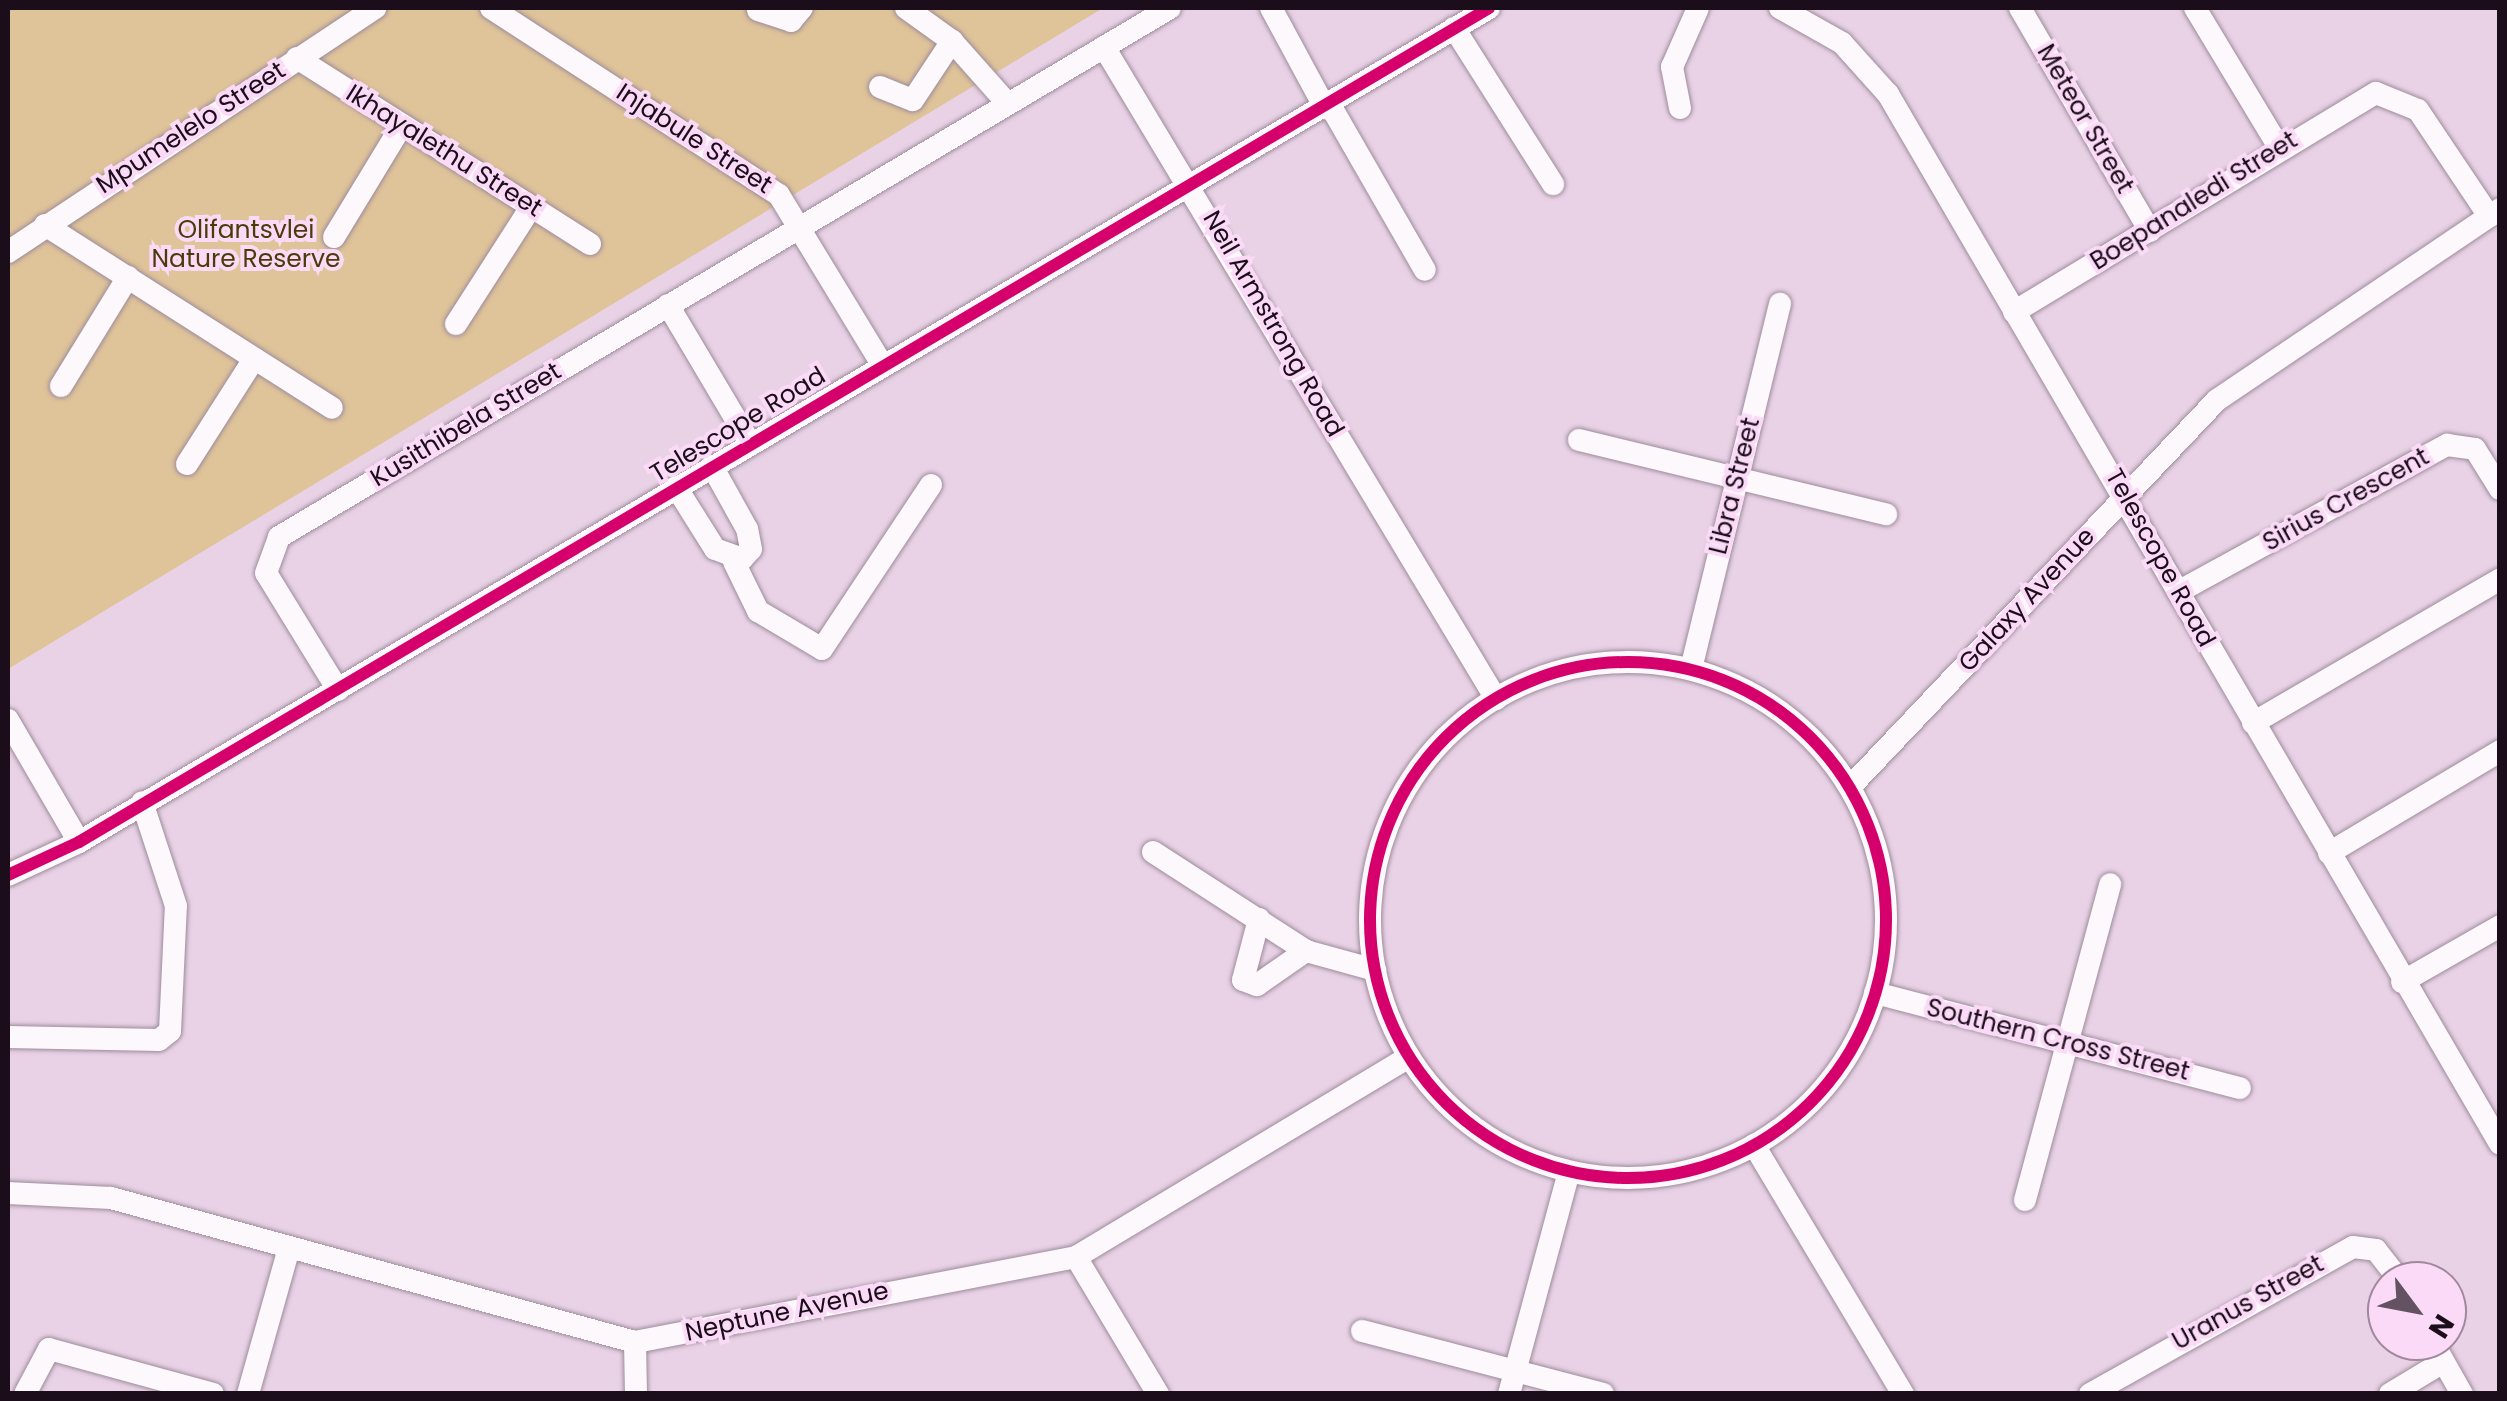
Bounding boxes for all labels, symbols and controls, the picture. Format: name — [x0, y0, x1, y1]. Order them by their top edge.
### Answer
street label: Meteor Street — [2030, 39, 2140, 199]
street label: Mpumelelo Street — [91, 56, 291, 200]
street label: Injabule Street — [610, 77, 778, 201]
street label: Ikhayalethu Street — [340, 79, 548, 223]
street label: Boepanaledi Street — [2085, 125, 2303, 277]
street label: Neil Armstrong Road — [1196, 206, 1350, 442]
park label: Olifantsvlei Nature Reserve — [151, 216, 341, 275]
street label: Kusithibela Street — [365, 356, 567, 494]
street label: Telescope Road — [645, 361, 831, 489]
street label: Libra Street — [1704, 414, 1766, 558]
street label: Sirius Crescent — [2258, 442, 2434, 558]
street label: Telescope Road — [2099, 464, 2221, 652]
street label: Galaxy Avenue — [1953, 522, 2101, 678]
street label: Southern Cross Street — [1923, 993, 2193, 1087]
street label: Uranus Street — [2167, 1249, 2329, 1357]
north arrow — [2367, 1261, 2467, 1361]
street label: Neptune Avenue — [683, 1276, 891, 1348]
text: N — [2419, 1307, 2463, 1345]

